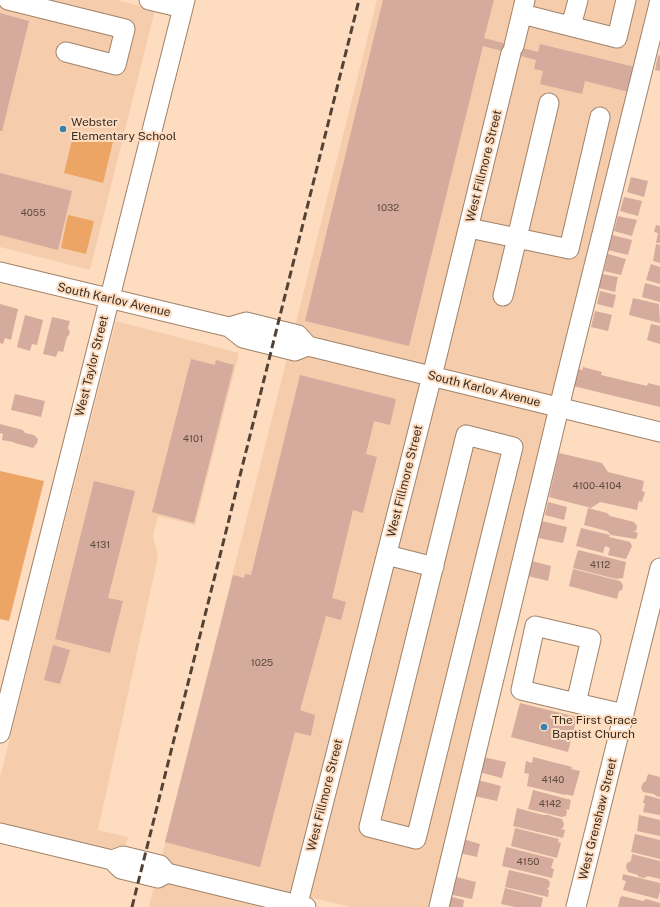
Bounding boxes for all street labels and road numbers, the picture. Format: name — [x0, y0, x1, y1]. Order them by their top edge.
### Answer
street label: West Fillmore Street — [463, 109, 505, 223]
street label: South Karlov Avenue — [56, 280, 172, 320]
street label: West Taylor Street — [73, 314, 111, 418]
street label: South Karlov Avenue — [426, 368, 542, 410]
street label: West Fillmore Street — [384, 424, 426, 538]
street label: West Fillmore Street — [304, 738, 346, 852]
street label: West Grenshaw Street — [576, 757, 620, 881]

